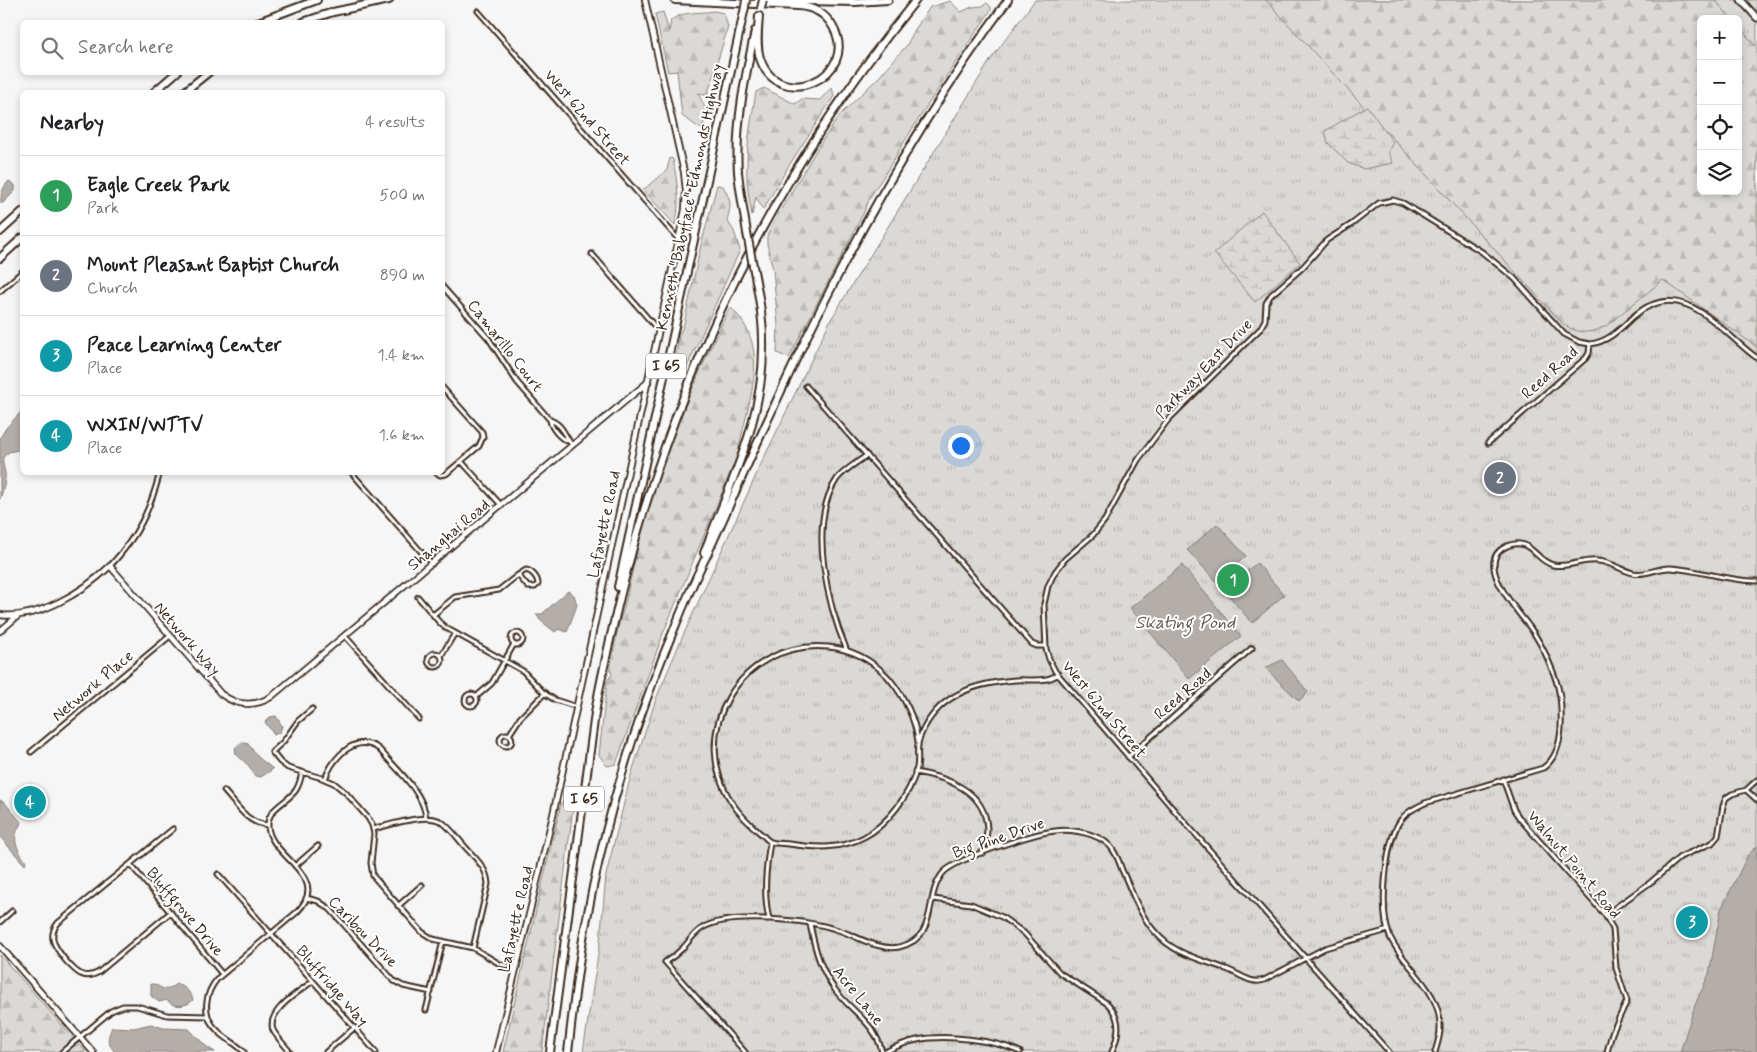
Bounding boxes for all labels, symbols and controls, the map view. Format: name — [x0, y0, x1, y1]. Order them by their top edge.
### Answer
map controls — [1697, 15, 1742, 195]
button: + — [1697, 15, 1742, 60]
search box — [20, 20, 445, 75]
icon: search — [38, 34, 66, 62]
text: Search here — [78, 35, 174, 60]
button: − — [1697, 60, 1742, 105]
street label: Kenneth "Babyface" Edmonds Highway — [652, 62, 729, 333]
street label: West 62nd Street — [539, 66, 635, 171]
button: locate — [1697, 105, 1742, 150]
text: Nearby — [40, 109, 104, 137]
text: 4 results — [365, 112, 425, 133]
button: layers — [1697, 150, 1742, 195]
text: Eagle Creek Park — [87, 173, 230, 198]
text: 1 — [52, 185, 60, 206]
text: 500 m — [380, 185, 425, 206]
text: Park — [87, 198, 119, 219]
text: Mount Pleasant Baptist Church — [87, 253, 339, 278]
text: 2 — [52, 265, 60, 286]
text: 890 m — [380, 265, 425, 286]
text: Church — [87, 278, 138, 299]
street label: Camarillo Court — [462, 295, 547, 396]
street label: Parkway East Drive — [1151, 315, 1257, 424]
text: Peace Learning Center — [87, 333, 281, 358]
street label: Reed Road — [1517, 342, 1583, 404]
text: 3 — [52, 345, 60, 366]
text: 1.4 km — [378, 345, 425, 366]
road number: I 65 — [646, 354, 686, 378]
text: Place — [87, 358, 122, 379]
text: WXIN/WTTV — [87, 413, 203, 438]
text: 4 — [51, 425, 61, 446]
text: 1.6 km — [379, 425, 425, 446]
your location — [948, 433, 974, 459]
text: Place — [87, 438, 122, 459]
pin: 2 — [1484, 459, 1516, 497]
street label: Lafayette Road — [583, 469, 626, 580]
street label: Shanghai Road — [403, 495, 494, 576]
pin: 1 — [1217, 561, 1249, 599]
street label: Network Way — [149, 598, 225, 680]
water label: Skating Pond — [1135, 611, 1237, 637]
street label: Network Place — [48, 646, 138, 726]
street label: West 62nd Street — [1057, 657, 1151, 763]
street label: Reed Road — [1150, 663, 1216, 725]
pin: 4 — [14, 783, 46, 821]
road number: I 65 — [564, 786, 604, 812]
street label: Walnut Point Road — [1522, 806, 1625, 923]
street label: Big Pine Drive — [950, 813, 1048, 865]
street label: Bluffgrove Drive — [141, 863, 229, 962]
street label: Lafayette Road — [494, 864, 539, 975]
street label: Caribou Drive — [323, 892, 403, 973]
pin: 3 — [1676, 903, 1708, 941]
street label: Bluffridge Way — [291, 941, 373, 1031]
street label: Acre Lane — [828, 962, 888, 1030]

